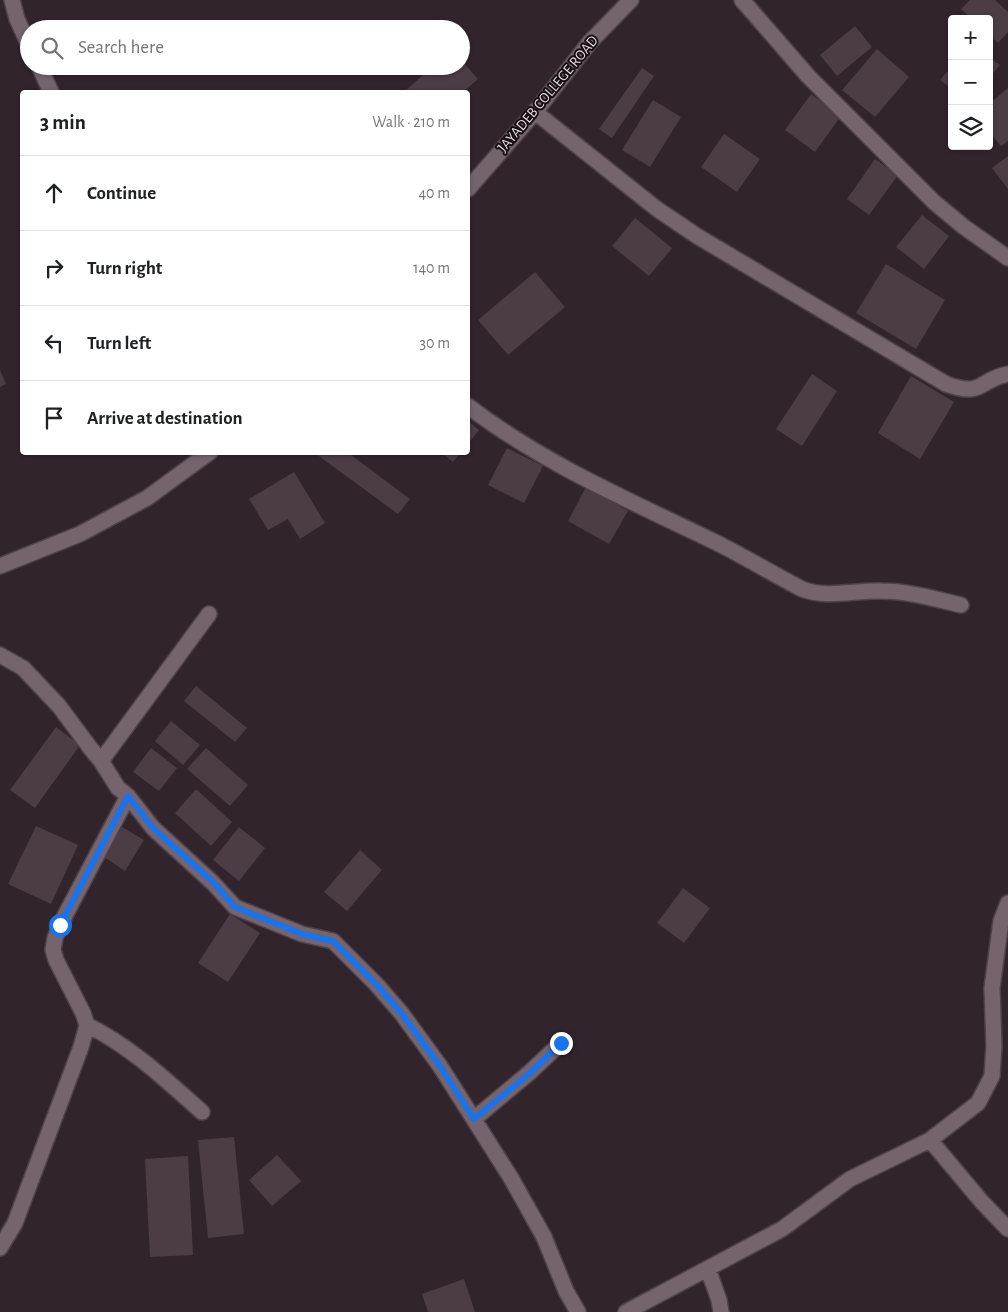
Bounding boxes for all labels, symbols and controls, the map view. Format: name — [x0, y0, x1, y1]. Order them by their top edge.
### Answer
map controls — [948, 15, 993, 150]
button: + — [948, 15, 993, 60]
search box — [20, 20, 470, 75]
street label: JAYADEB COLLEGE ROAD — [495, 33, 601, 155]
icon: search — [38, 34, 66, 62]
text: Search here — [78, 38, 164, 57]
button: − — [948, 60, 993, 105]
button: layers — [948, 105, 993, 150]
text: 3 min — [40, 112, 86, 133]
text: Walk · 210 m — [372, 114, 450, 130]
icon: ahead — [40, 179, 68, 207]
text: Continue — [87, 184, 156, 203]
text: 40 m — [418, 185, 450, 201]
icon: right — [40, 254, 68, 282]
text: Turn right — [87, 259, 162, 278]
text: 140 m — [413, 260, 450, 276]
icon: left — [40, 329, 68, 357]
text: Turn left — [87, 334, 151, 353]
text: 30 m — [420, 335, 450, 351]
icon: arrive — [40, 404, 68, 432]
text: Arrive at destination — [87, 409, 243, 428]
route start — [49, 914, 72, 937]
route end — [550, 1032, 573, 1055]

